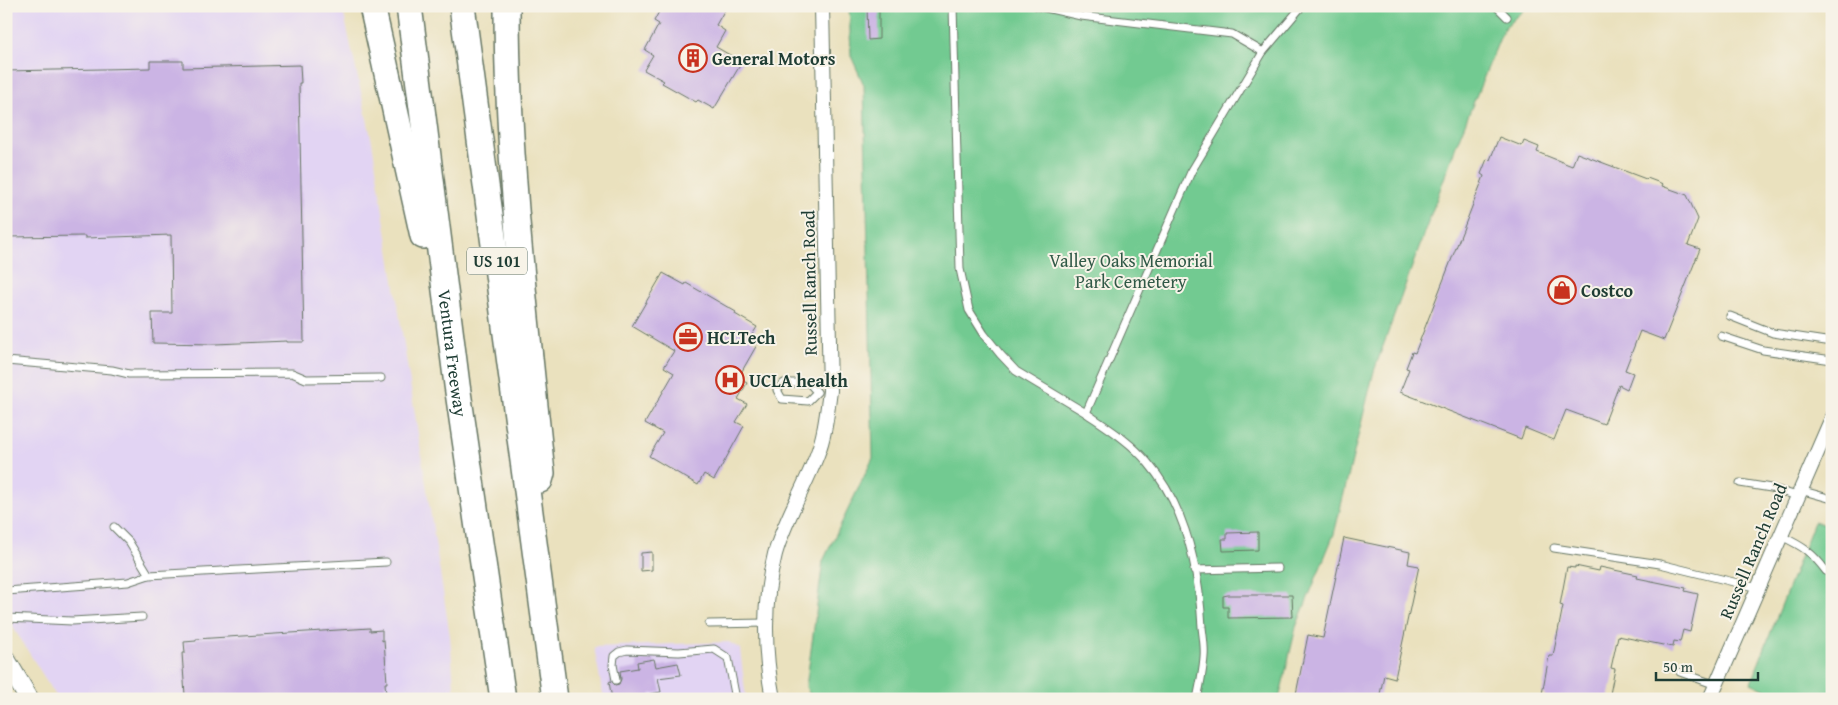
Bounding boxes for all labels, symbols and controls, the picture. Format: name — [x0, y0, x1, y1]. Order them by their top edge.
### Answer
building icon: General Motors — [678, 43, 708, 73]
place label: General Motors — [712, 45, 836, 72]
street label: Russell Ranch Road — [794, 210, 824, 356]
park label: Valley Oaks Memorial Park Cemetery — [1049, 247, 1213, 295]
road number: US 101 — [467, 248, 527, 274]
shop icon: Costco — [1547, 275, 1577, 305]
place label: Costco — [1581, 277, 1634, 304]
street label: Ventura Freeway — [432, 288, 475, 419]
office icon: HCLTech — [673, 322, 703, 352]
place label: HCLTech — [707, 324, 776, 351]
hospital icon: UCLA health — [715, 365, 745, 395]
place label: UCLA health — [749, 367, 848, 394]
street label: Russell Ranch Road — [1712, 478, 1794, 623]
scale bar — [1656, 650, 1758, 682]
text: 50 m — [1663, 656, 1694, 677]

